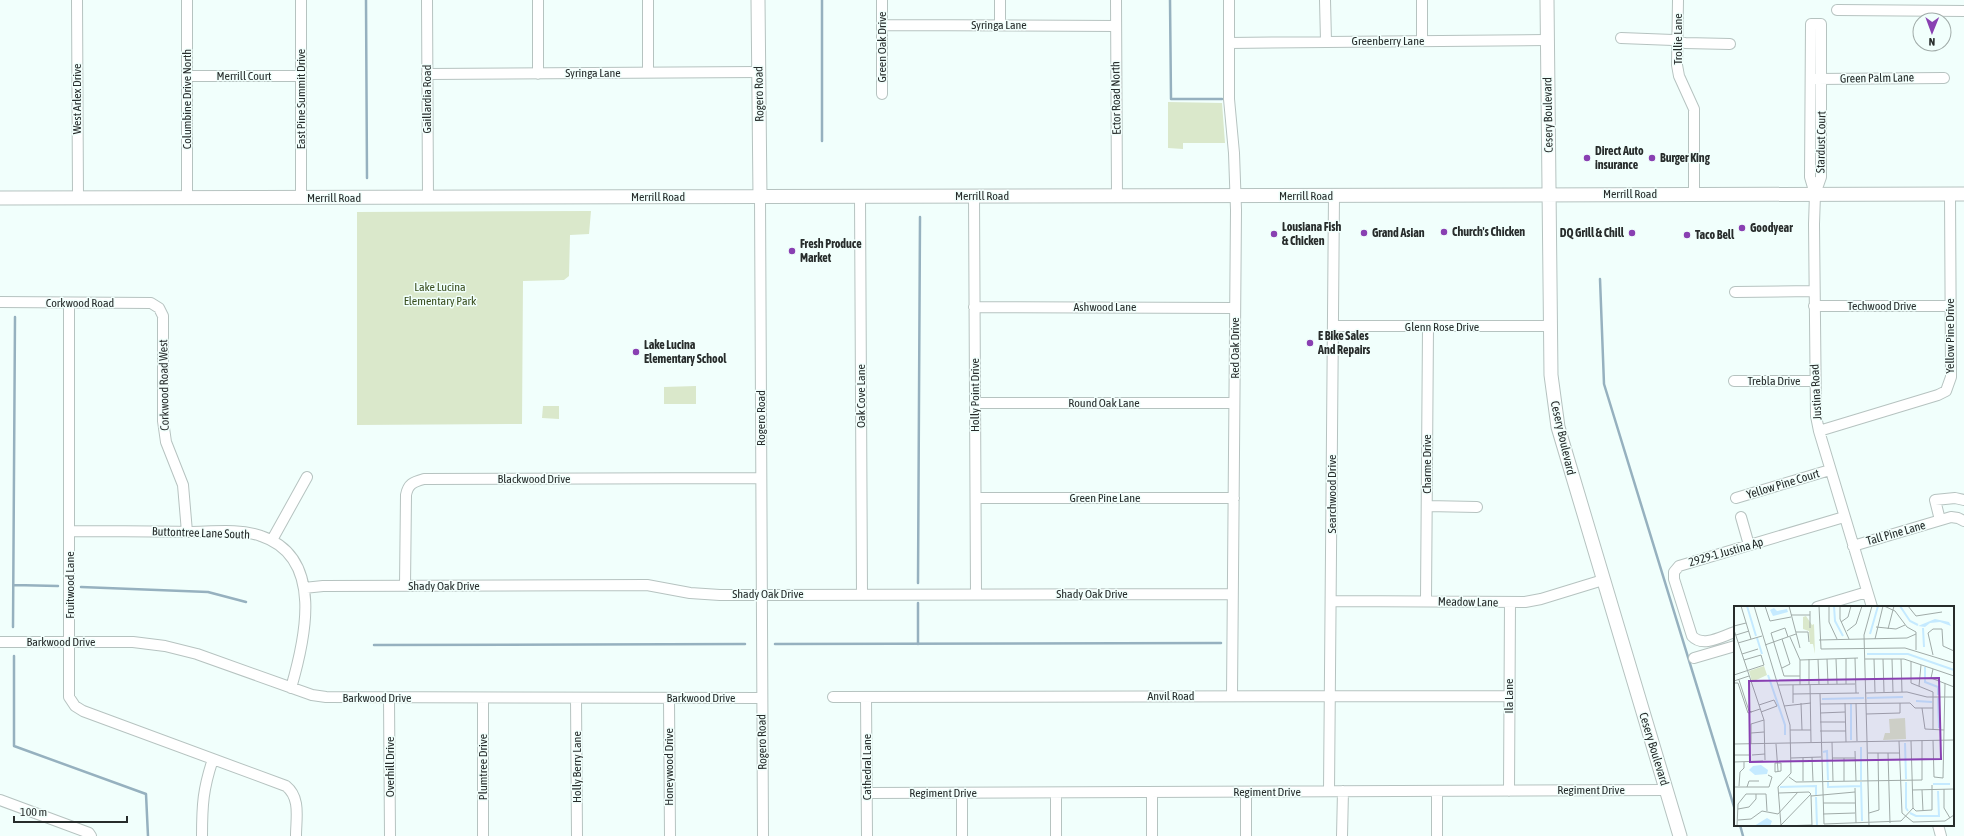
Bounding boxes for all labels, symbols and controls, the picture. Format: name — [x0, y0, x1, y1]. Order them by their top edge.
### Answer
street label: Green Oak Drive — [875, 11, 889, 83]
north arrow — [1912, 12, 1952, 52]
street label: Trollie Lane — [1671, 13, 1685, 65]
street label: Syringa Lane — [971, 18, 1027, 32]
street label: Greenberry Lane — [1352, 34, 1424, 48]
text: N — [1928, 36, 1935, 48]
street label: Columbine Drive North — [180, 49, 194, 149]
street label: East Pine Summit Drive — [294, 49, 308, 149]
street label: Ector Road North — [1108, 61, 1124, 135]
street label: West Arlex Drive — [70, 64, 84, 134]
street label: Gaillardia Road — [420, 65, 434, 133]
street label: Syringa Lane — [565, 66, 621, 80]
street label: Rogero Road — [752, 66, 766, 122]
street label: Merrill Court — [216, 69, 272, 83]
street label: Green Palm Lane — [1840, 70, 1914, 86]
street label: Cesery Boulevard — [1540, 77, 1556, 153]
street label: Stardust Court — [1813, 110, 1829, 173]
place label: Direct Auto insurance — [1595, 144, 1644, 172]
place label: Burger King — [1660, 151, 1711, 165]
marker: Direct Auto insurance — [1582, 153, 1592, 163]
marker: Burger King — [1647, 153, 1657, 163]
street label: Merrill Road — [1603, 187, 1657, 201]
street label: Merrill Road — [955, 189, 1009, 203]
street label: Merrill Road — [1279, 189, 1333, 203]
street label: Merrill Road — [631, 190, 685, 204]
street label: Merrill Road — [307, 191, 361, 205]
place label: Lousiana Fish & Chicken — [1282, 220, 1342, 248]
place label: Goodyear — [1750, 221, 1793, 235]
marker: Goodyear — [1737, 223, 1747, 233]
place label: Church's Chicken — [1452, 225, 1525, 239]
place label: Grand Asian — [1372, 226, 1425, 240]
place label: DQ Grill & Chill — [1560, 226, 1625, 240]
marker: Church's Chicken — [1439, 227, 1449, 237]
marker: Grand Asian — [1359, 228, 1369, 238]
marker: DQ Grill & Chill — [1627, 228, 1637, 238]
place label: Taco Bell — [1695, 228, 1735, 242]
marker: Lousiana Fish & Chicken — [1269, 229, 1279, 239]
marker: Taco Bell — [1682, 230, 1692, 240]
place label: Fresh Produce Market — [800, 237, 862, 265]
marker: Fresh Produce Market — [787, 246, 797, 256]
park label: Lake Lucina Elementary Park — [404, 280, 477, 308]
street label: Corkwood Road — [46, 296, 114, 310]
street label: Yellow Pine Drive — [1943, 298, 1957, 374]
street label: Techwood Drive — [1847, 299, 1917, 313]
street label: Ashwood Lane — [1073, 300, 1137, 314]
street label: Red Oak Drive — [1228, 317, 1242, 379]
street label: Glenn Rose Drive — [1405, 320, 1479, 334]
place label: E Bike Sales And Repairs — [1317, 329, 1371, 357]
place label: Lake Lucina Elementary School — [644, 338, 727, 366]
marker: E Bike Sales And Repairs — [1305, 338, 1315, 348]
street label: Corkwood Road West — [156, 339, 172, 431]
marker: Lake Lucina Elementary School — [631, 347, 641, 357]
street label: Holly Point Drive — [968, 358, 982, 432]
street label: Oak Cove Lane — [854, 364, 868, 428]
street label: Justina Road — [1808, 364, 1824, 420]
street label: Trebla Drive — [1748, 374, 1800, 388]
street label: Rogero Road — [754, 390, 768, 446]
street label: Round Oak Lane — [1068, 396, 1140, 410]
street label: Cesery Boulevard — [1548, 399, 1578, 477]
street label: Charme Drive — [1420, 434, 1434, 494]
street label: Searchwood Drive — [1325, 455, 1339, 533]
street label: Yellow Pine Court — [1745, 466, 1822, 502]
street label: Blackwood Drive — [497, 472, 571, 486]
street label: Green Pine Lane — [1069, 491, 1141, 505]
street label: Tall Pine Lane — [1865, 518, 1927, 548]
street label: Buttontree Lane South — [152, 524, 250, 542]
street label: 2929-1 Justina Ap — [1687, 535, 1765, 569]
street label: Fruitwood Lane — [63, 551, 77, 619]
street label: Shady Oak Drive — [408, 579, 480, 593]
street label: Shady Oak Drive — [732, 587, 804, 601]
street label: Shady Oak Drive — [1056, 587, 1128, 601]
street label: Meadow Lane — [1438, 594, 1498, 610]
inset map — [1734, 606, 1954, 826]
street label: Barkwood Drive — [26, 635, 96, 649]
street label: Ila Lane — [1502, 679, 1516, 713]
street label: Anvil Road — [1147, 689, 1195, 703]
street label: Barkwood Drive — [342, 691, 412, 705]
street label: Barkwood Drive — [666, 691, 736, 705]
street label: Cesery Boulevard — [1636, 711, 1672, 787]
street label: Rogero Road — [755, 714, 769, 770]
street label: Honeywood Drive — [662, 728, 676, 806]
street label: Holly Berry Lane — [570, 731, 584, 803]
street label: Plumtree Drive — [476, 734, 490, 800]
street label: Cathedral Lane — [860, 734, 874, 800]
street label: Overhill Drive — [383, 737, 397, 797]
street label: Regiment Drive — [1557, 783, 1625, 797]
street label: Regiment Drive — [1233, 785, 1301, 799]
street label: Regiment Drive — [909, 786, 977, 800]
scale bar — [14, 798, 127, 824]
text: 100 m — [20, 805, 47, 819]

